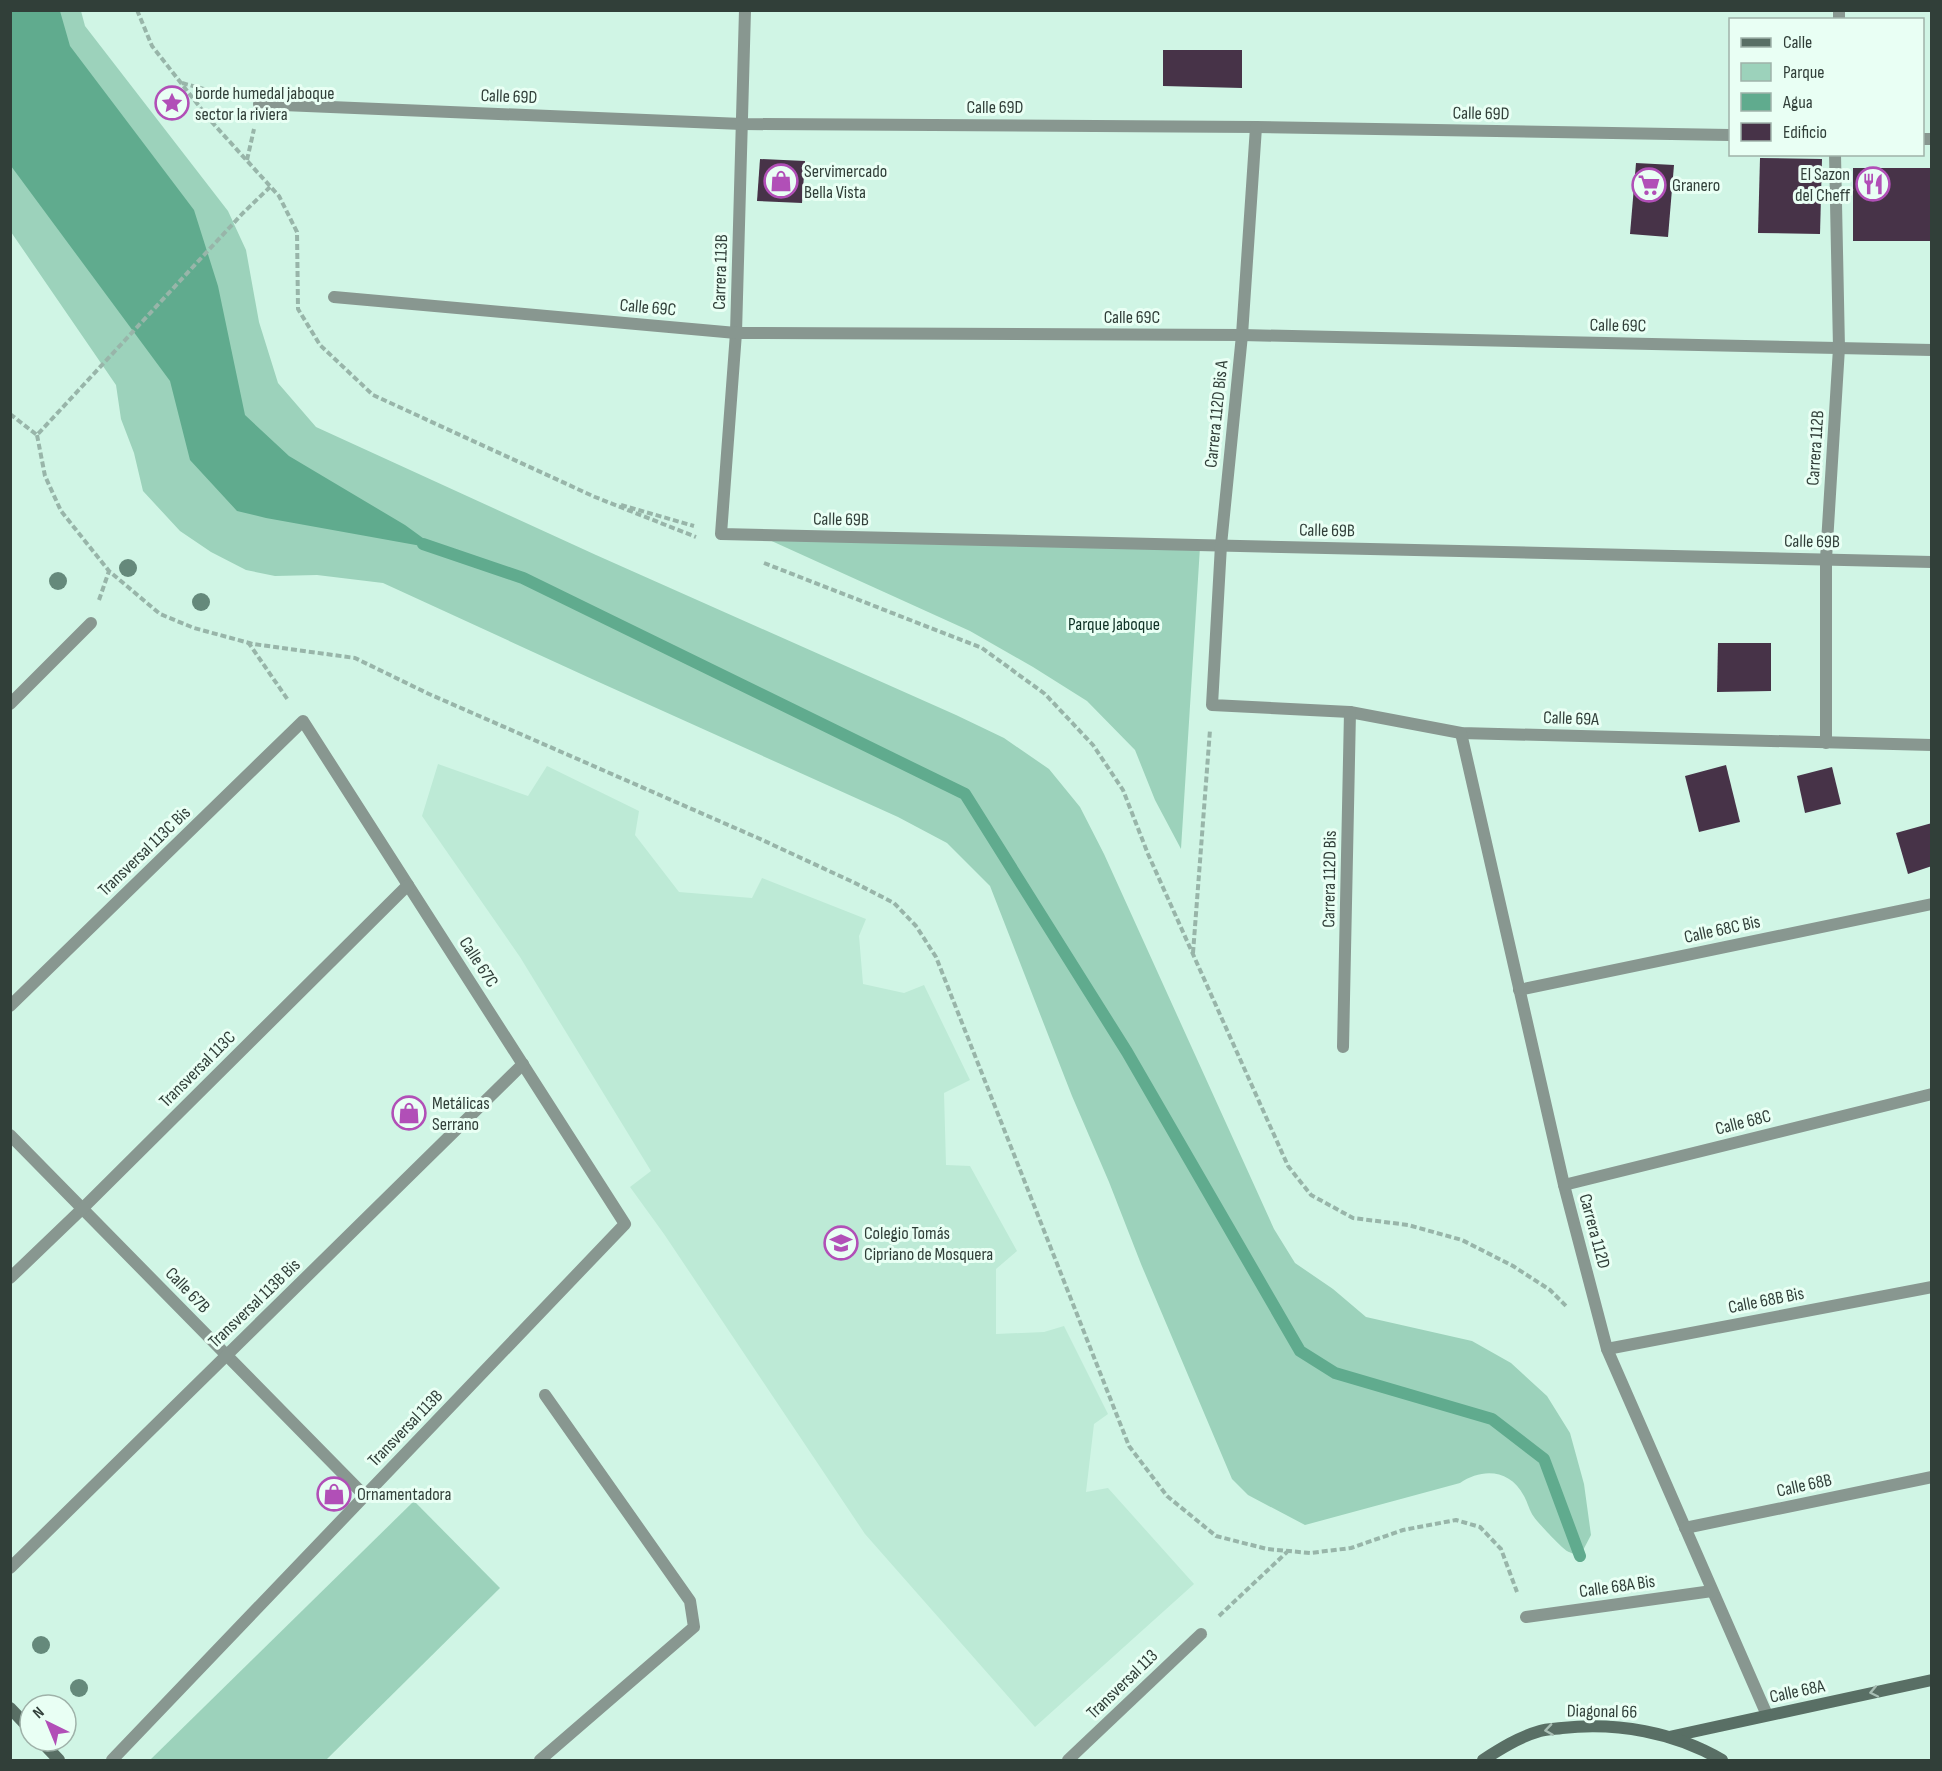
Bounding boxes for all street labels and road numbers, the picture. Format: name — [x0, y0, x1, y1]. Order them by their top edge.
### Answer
street label: Calle 69D — [480, 85, 538, 108]
street label: Calle 69D — [967, 97, 1023, 118]
street label: Calle 69D — [1452, 103, 1510, 124]
street label: Carrera 113B — [709, 234, 732, 310]
street label: Calle 69C — [619, 295, 677, 320]
street label: Calle 69C — [1104, 307, 1160, 328]
street label: Calle 69C — [1589, 315, 1646, 336]
street label: Carrera 112D Bis A — [1200, 359, 1233, 469]
street label: Carrera 112B — [1802, 410, 1829, 486]
street label: Calle 69B — [813, 509, 869, 530]
street label: Calle 69B — [1299, 520, 1355, 541]
street label: Calle 69B — [1784, 531, 1840, 552]
street label: Calle 69A — [1543, 707, 1599, 730]
street label: Transversal 113C Bis — [94, 802, 195, 901]
street label: Carrera 112D Bis — [1318, 830, 1341, 928]
street label: Calle 68C Bis — [1682, 911, 1762, 948]
street label: Calle 67C — [455, 933, 503, 991]
street label: Transversal 113C — [155, 1027, 240, 1112]
street label: Calle 68C — [1713, 1105, 1773, 1140]
street label: Carrera 112D — [1574, 1192, 1615, 1271]
street label: Transversal 113B Bis — [204, 1254, 305, 1352]
street label: Calle 67B — [161, 1263, 214, 1318]
street label: Calle 68B Bis — [1726, 1283, 1806, 1318]
street label: Transversal 113B — [364, 1386, 447, 1471]
street label: Calle 68B — [1775, 1469, 1834, 1502]
street label: Calle 68A Bis — [1578, 1571, 1656, 1602]
street label: Transversal 113 — [1082, 1645, 1162, 1723]
street label: Calle 68A — [1768, 1675, 1827, 1708]
street label: Diagonal 66 — [1567, 1700, 1637, 1723]

